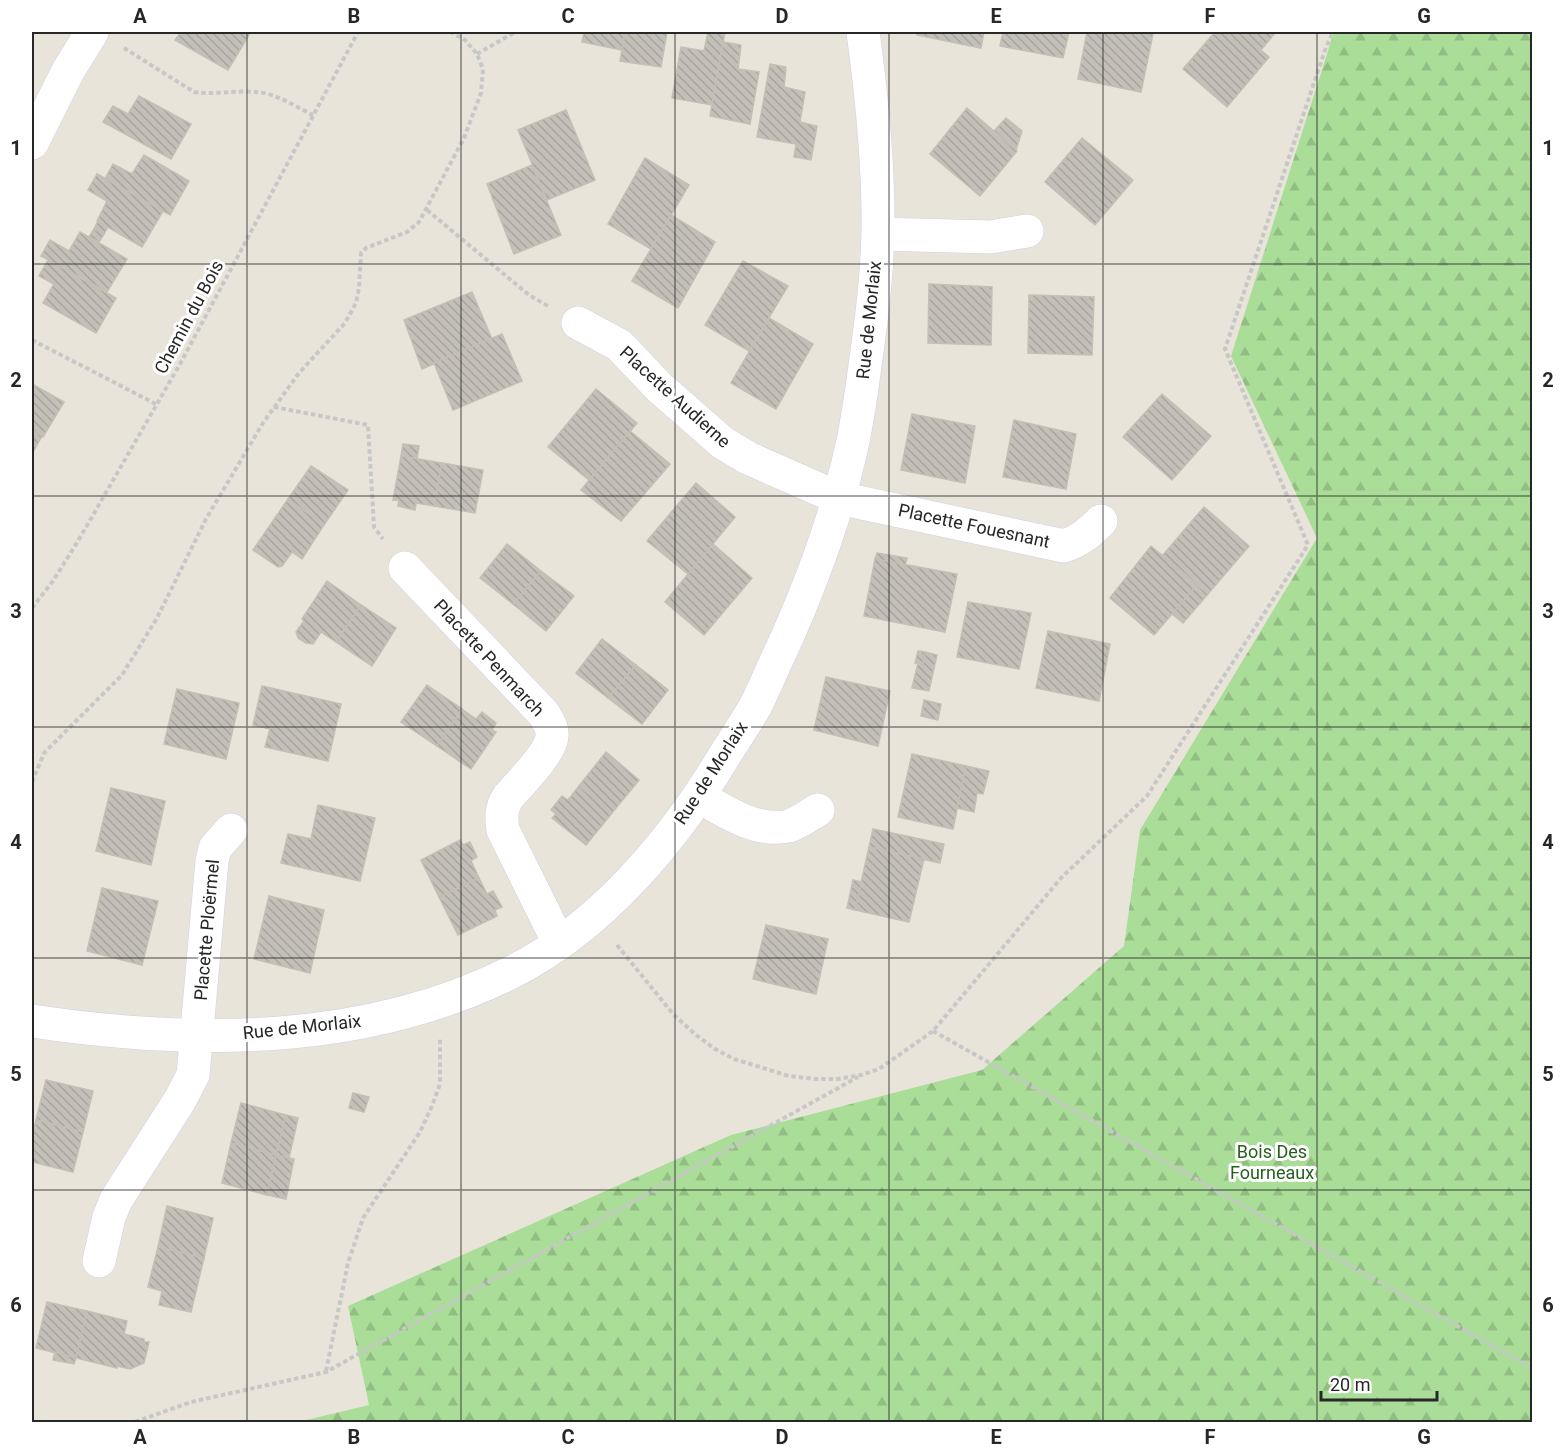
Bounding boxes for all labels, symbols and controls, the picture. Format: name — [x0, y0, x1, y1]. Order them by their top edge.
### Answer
text: A — [133, 4, 147, 28]
text: B — [348, 4, 360, 28]
text: C — [561, 4, 575, 28]
text: D — [776, 4, 789, 28]
text: E — [990, 4, 1002, 28]
text: F — [1205, 4, 1216, 28]
text: G — [1417, 4, 1431, 28]
text: 1 — [10, 136, 22, 160]
text: 1 — [1542, 136, 1554, 160]
street label: Chemin du Bois — [150, 256, 227, 377]
street label: Rue de Morlaix — [852, 260, 885, 380]
street label: Placette Audierne — [616, 341, 735, 452]
text: 2 — [10, 368, 22, 392]
text: 2 — [1542, 368, 1554, 392]
street label: Placette Fouesnant — [896, 499, 1052, 552]
street label: Placette Penmarch — [430, 595, 549, 720]
text: 3 — [10, 599, 22, 623]
text: 3 — [1542, 599, 1554, 623]
street label: Rue de Morlaix — [669, 717, 752, 828]
text: 4 — [10, 830, 22, 854]
text: 4 — [1542, 830, 1554, 854]
street label: Placette Ploërmel — [190, 858, 223, 1001]
street label: Rue de Morlaix — [242, 1010, 362, 1043]
text: 5 — [10, 1062, 22, 1086]
text: 5 — [1542, 1062, 1554, 1086]
park label: Bois Des Fourneaux — [1230, 1141, 1314, 1183]
text: 6 — [10, 1293, 22, 1317]
text: 6 — [1542, 1293, 1554, 1317]
scale bar — [1321, 1364, 1436, 1402]
text: 20 m — [1330, 1374, 1370, 1395]
text: A — [133, 1425, 147, 1449]
text: B — [348, 1425, 360, 1449]
text: C — [561, 1425, 575, 1449]
text: D — [776, 1425, 789, 1449]
text: E — [990, 1425, 1002, 1449]
text: F — [1205, 1425, 1216, 1449]
text: G — [1417, 1425, 1431, 1449]

